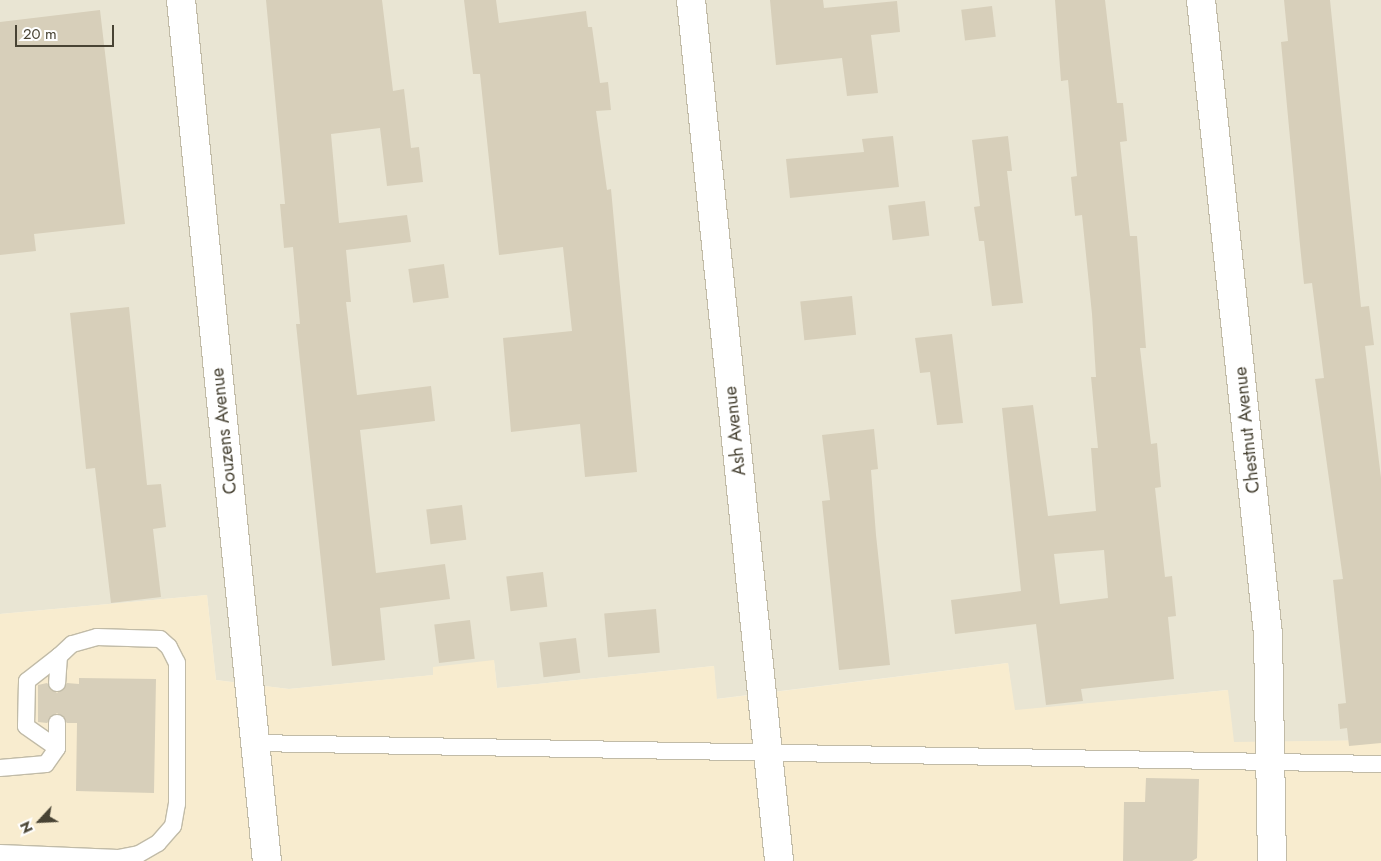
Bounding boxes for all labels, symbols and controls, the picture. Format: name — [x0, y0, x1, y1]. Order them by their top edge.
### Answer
scale bar — [18, 15, 116, 47]
text: 20 m — [23, 23, 57, 45]
street label: Chestnut Avenue — [1230, 366, 1264, 494]
street label: Couzens Avenue — [207, 367, 241, 495]
street label: Ash Avenue — [720, 385, 750, 477]
north arrow — [15, 796, 65, 846]
text: N — [15, 818, 38, 837]

